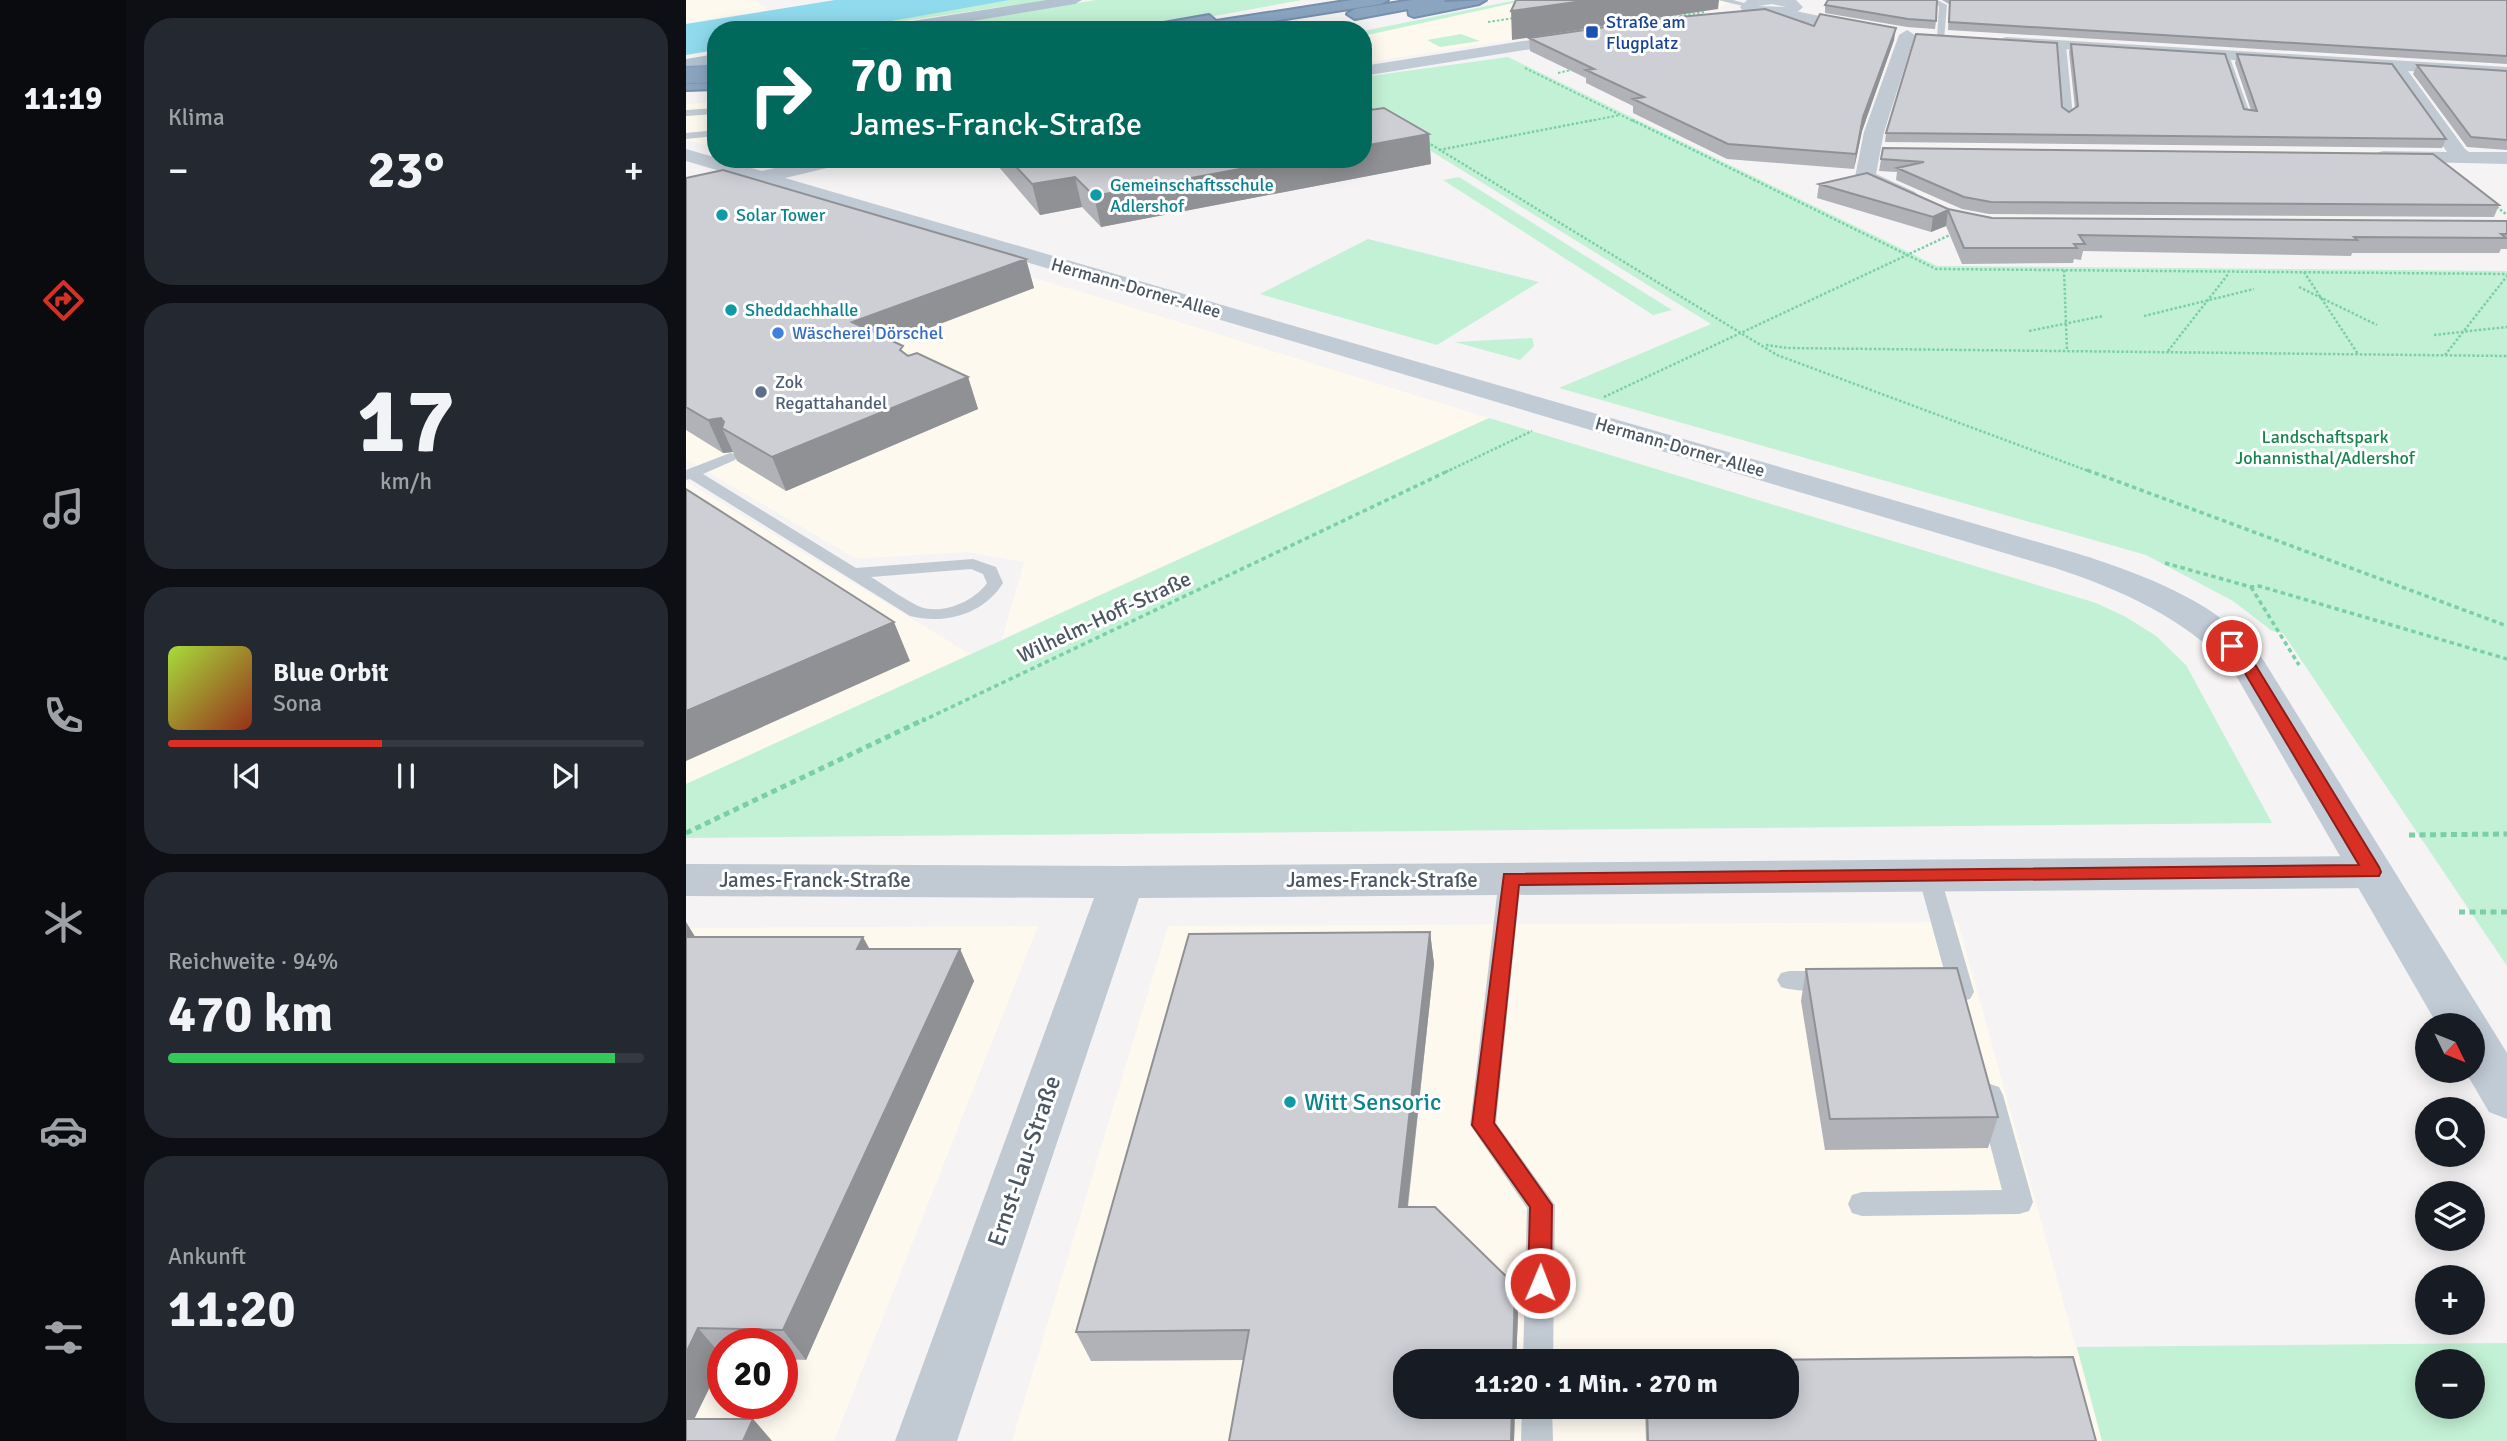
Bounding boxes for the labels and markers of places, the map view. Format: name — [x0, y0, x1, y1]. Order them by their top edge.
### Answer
place label: Straße am Flugplatz — [1606, 11, 1686, 54]
marker: Straße am Flugplatz — [1584, 24, 1600, 40]
place label: Gemeinschaftsschule Adlershof — [1110, 174, 1274, 217]
marker: Gemeinschaftsschule Adlershof — [1088, 187, 1104, 203]
place label: Solar Tower — [736, 204, 826, 226]
marker: Solar Tower — [714, 207, 730, 223]
place label: Sheddachhalle — [745, 299, 858, 321]
marker: Sheddachhalle — [723, 302, 739, 318]
place label: Wäscherei Dörschel — [792, 322, 943, 344]
marker: Wäscherei Dörschel — [770, 325, 786, 341]
place label: Zok Regattahandel — [775, 371, 887, 414]
marker: Zok Regattahandel — [753, 384, 769, 400]
pin — [2202, 616, 2262, 676]
place label: Witt Sensoric — [1304, 1087, 1441, 1117]
marker: Witt Sensoric — [1282, 1094, 1298, 1110]

